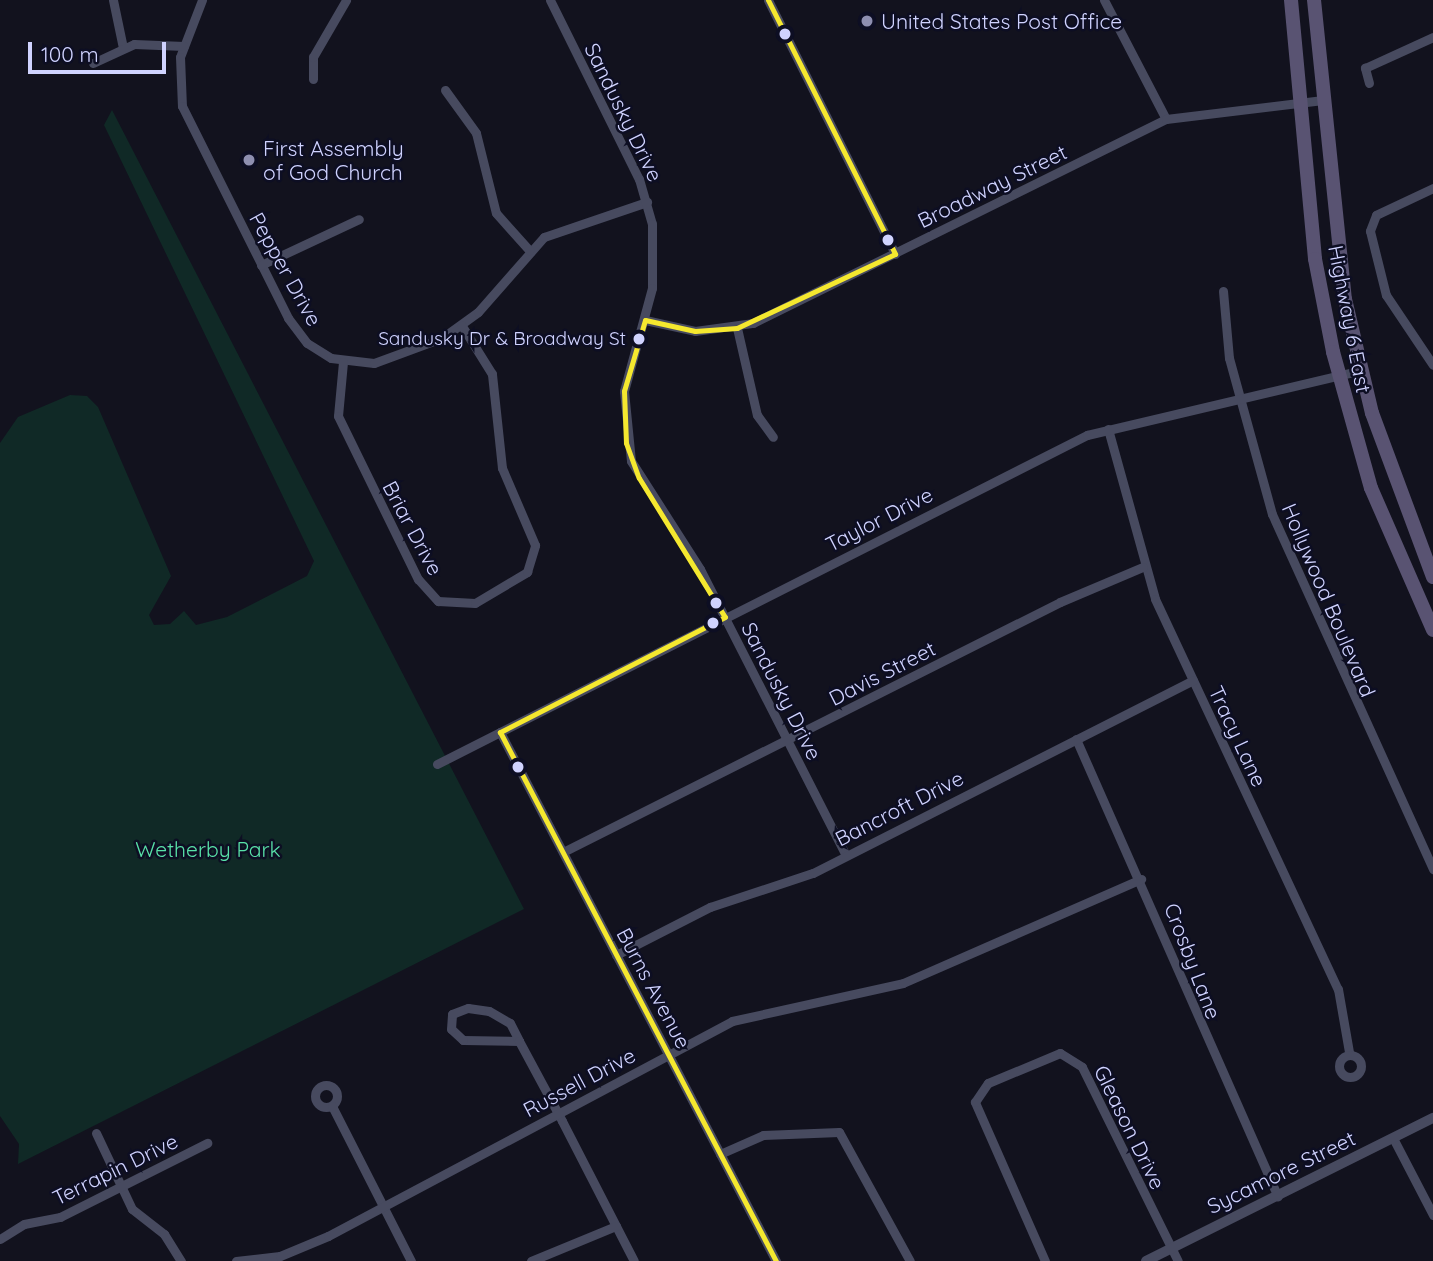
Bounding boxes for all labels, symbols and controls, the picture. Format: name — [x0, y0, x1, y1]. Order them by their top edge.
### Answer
place label: United States Post Office — [881, 8, 1122, 34]
marker: United States Post Office — [859, 13, 875, 29]
unlabelled marker — [778, 27, 792, 41]
scale bar — [32, 28, 170, 72]
street label: Sandusky Drive — [580, 39, 668, 185]
text: 100 m — [41, 41, 99, 67]
place label: First Assembly of God Church — [263, 135, 404, 185]
street label: Broadway Street — [913, 139, 1071, 233]
marker: First Assembly of God Church — [241, 152, 257, 168]
street label: Pepper Drive — [244, 208, 328, 330]
unlabelled marker — [881, 233, 895, 247]
street label: Highway 6 East — [1323, 243, 1377, 395]
place label: Sandusky Dr & Broadway St — [378, 328, 626, 350]
marker: Sandusky Dr & Broadway St — [632, 332, 646, 346]
street label: Briar Drive — [378, 476, 448, 580]
street label: Taylor Drive — [821, 481, 937, 557]
street label: Hollywood Boulevard — [1277, 500, 1381, 700]
unlabelled marker — [709, 596, 723, 610]
unlabelled marker — [706, 616, 720, 630]
street label: Sandusky Drive — [737, 618, 827, 764]
street label: Davis Street — [825, 635, 939, 711]
street label: Tracy Lane — [1204, 682, 1272, 790]
unlabelled marker — [511, 760, 525, 774]
street label: Bancroft Drive — [831, 765, 967, 851]
park label: Wetherby Park — [135, 836, 281, 862]
street label: Crosby Lane — [1159, 899, 1227, 1023]
street label: Burns Avenue — [612, 923, 696, 1053]
street label: Russell Drive — [519, 1042, 639, 1122]
street label: Gleason Drive — [1089, 1061, 1171, 1193]
street label: Sycamore Street — [1203, 1125, 1359, 1219]
street label: Terrapin Drive — [48, 1128, 182, 1210]

